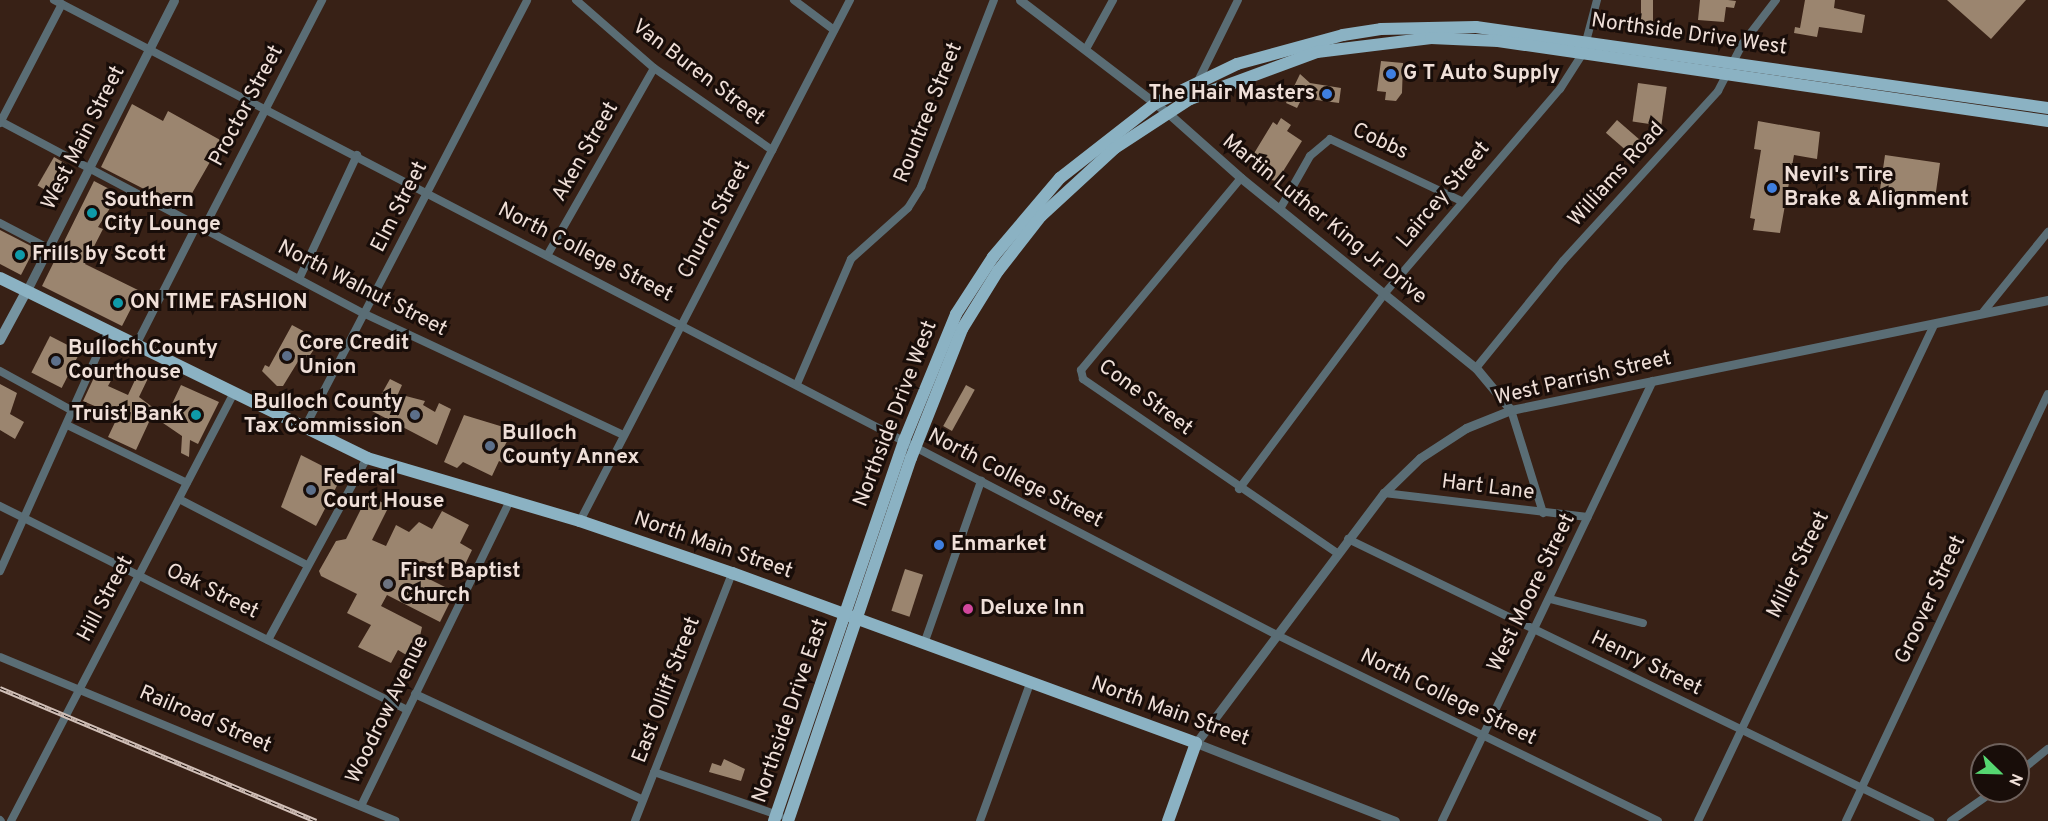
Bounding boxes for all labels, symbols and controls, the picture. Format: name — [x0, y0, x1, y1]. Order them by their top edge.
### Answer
street label: Northside Drive West — [1589, 9, 1789, 61]
street label: Van Buren Street — [627, 15, 769, 131]
street label: Rountree Street — [889, 39, 969, 187]
street label: Proctor Street — [205, 41, 289, 171]
place label: G T Auto Supply — [1403, 61, 1561, 87]
street label: West Main Street — [37, 62, 131, 214]
marker: G T Auto Supply — [1384, 67, 1398, 81]
place label: The Hair Masters — [1149, 81, 1315, 107]
marker: The Hair Masters — [1320, 87, 1334, 101]
street label: Aken Street — [547, 98, 625, 206]
street label: Cobbs — [1348, 118, 1412, 166]
street label: Williams Road — [1564, 118, 1670, 232]
street label: Martin Luther King Jr Drive — [1217, 130, 1431, 310]
street label: Laircey Street — [1392, 137, 1496, 253]
street label: Elm Street — [366, 157, 434, 257]
street label: Church Street — [673, 157, 757, 283]
place label: Nevil's Tire Brake & Alignment — [1784, 163, 1969, 213]
marker: Nevil's Tire Brake & Alignment — [1765, 181, 1779, 195]
place label: Southern City Lounge — [104, 188, 221, 238]
street label: North College Street — [493, 198, 677, 308]
marker: Southern City Lounge — [85, 206, 99, 220]
street label: North Walnut Street — [273, 235, 451, 343]
place label: Frills by Scott — [32, 242, 166, 268]
marker: Frills by Scott — [13, 248, 27, 262]
place label: ON TIME FASHION — [130, 290, 308, 316]
marker: ON TIME FASHION — [111, 296, 125, 310]
street label: Northside Drive West — [849, 317, 943, 511]
place label: Core Credit Union — [299, 331, 409, 381]
place label: Bulloch County Courthouse — [68, 336, 218, 386]
street label: West Parrish Street — [1492, 346, 1674, 412]
marker: Core Credit Union — [280, 349, 294, 363]
marker: Bulloch County Courthouse — [49, 354, 63, 368]
street label: Cone Street — [1093, 354, 1197, 442]
place label: Bulloch County Tax Commission — [244, 390, 403, 440]
place label: Truist Bank — [71, 402, 184, 428]
marker: Truist Bank — [189, 408, 203, 422]
marker: Bulloch County Tax Commission — [408, 408, 422, 422]
place label: Bulloch County Annex — [502, 421, 640, 471]
street label: North College Street — [923, 424, 1107, 534]
marker: Bulloch County Annex — [483, 439, 497, 453]
place label: Federal Court House — [323, 465, 444, 515]
street label: Hart Lane — [1440, 470, 1536, 506]
marker: Federal Court House — [304, 483, 318, 497]
street label: North Main Street — [630, 507, 796, 585]
street label: Miller Street — [1762, 508, 1836, 622]
street label: West Moore Street — [1483, 510, 1581, 676]
place label: Enmarket — [951, 532, 1046, 558]
street label: Groover Street — [1890, 532, 1972, 668]
marker: Enmarket — [932, 538, 946, 552]
street label: Hill Street — [73, 552, 139, 646]
street label: Oak Street — [162, 559, 262, 625]
place label: First Baptist Church — [400, 559, 521, 609]
marker: First Baptist Church — [381, 577, 395, 591]
place label: Deluxe Inn — [980, 596, 1085, 622]
marker: Deluxe Inn — [961, 602, 975, 616]
street label: East Olliff Street — [628, 613, 706, 767]
street label: Northside Drive East — [748, 615, 834, 807]
street label: Henry Street — [1586, 626, 1706, 702]
street label: Woodrow Avenue — [341, 631, 435, 789]
street label: North College Street — [1356, 644, 1540, 752]
street label: North Main Street — [1087, 672, 1253, 752]
street label: Railroad Street — [135, 681, 275, 759]
north arrow — [1970, 743, 2030, 803]
text: N — [2003, 770, 2026, 788]

